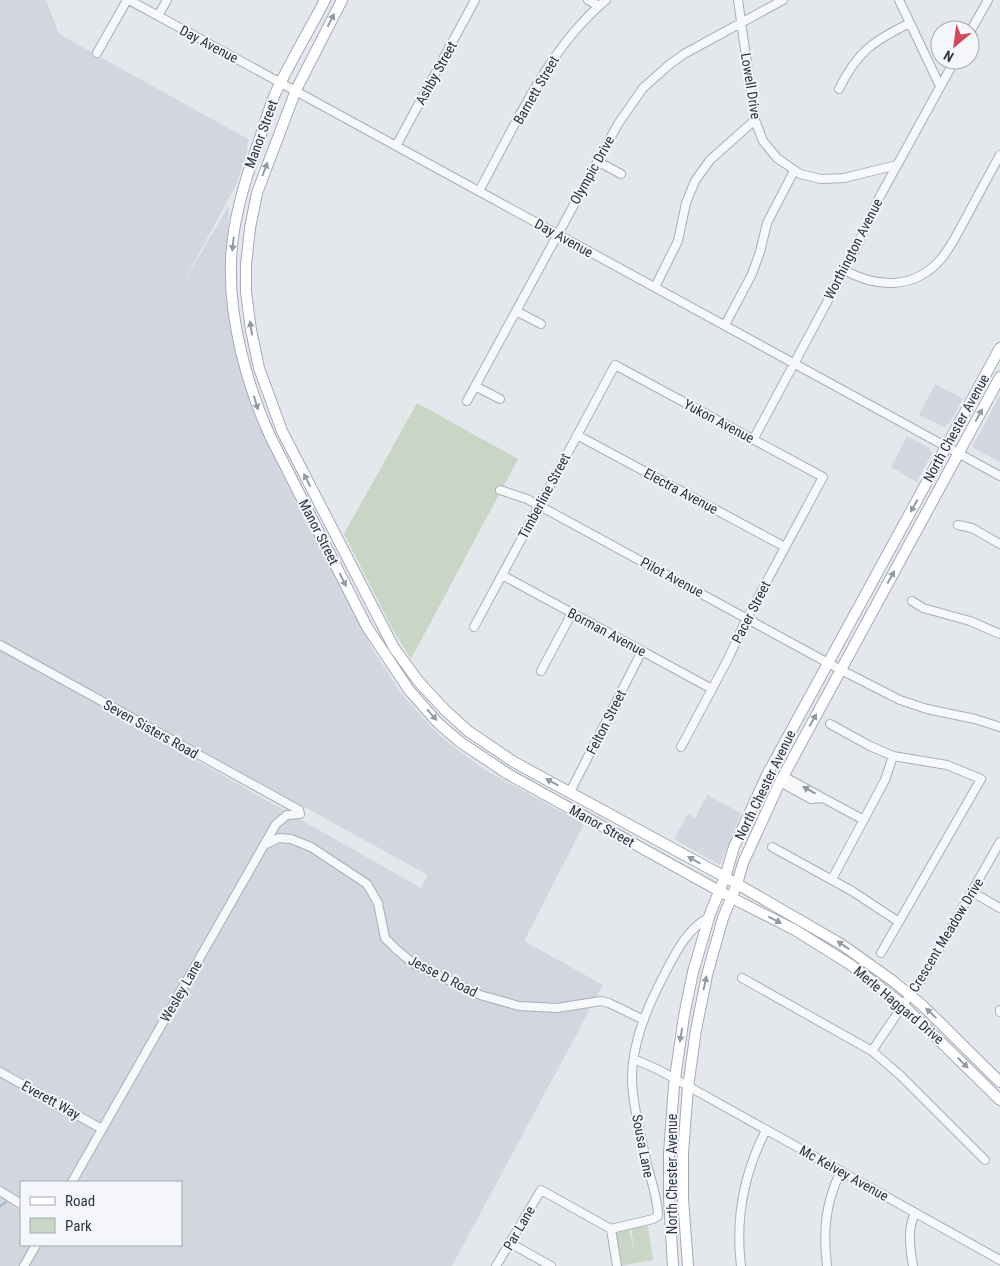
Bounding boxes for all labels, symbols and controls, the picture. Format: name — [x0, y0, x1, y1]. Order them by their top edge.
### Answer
one-way arrow — [327, 14, 336, 27]
north arrow — [930, 20, 980, 70]
street label: Day Avenue — [177, 22, 241, 66]
street label: Ashby Street — [412, 39, 460, 107]
text: N — [941, 47, 956, 65]
street label: Lowell Drive — [738, 52, 764, 121]
street label: Barnett Street — [510, 53, 562, 127]
street label: Manor Street — [241, 98, 281, 170]
street label: Olympic Drive — [567, 133, 618, 207]
one-way arrow — [262, 161, 270, 176]
street label: Worthington Avenue — [821, 195, 886, 302]
street label: Day Avenue — [532, 216, 596, 261]
one-way arrow — [229, 236, 237, 252]
one-way arrow — [247, 320, 255, 336]
street label: North Chester Avenue — [920, 371, 992, 485]
one-way arrow — [252, 396, 260, 411]
street label: Yukon Avenue — [681, 396, 757, 446]
one-way arrow — [975, 408, 984, 422]
street label: Timberline Street — [515, 450, 573, 542]
street label: Electra Avenue — [641, 465, 721, 517]
one-way arrow — [303, 472, 311, 487]
street label: Manor Street — [296, 497, 342, 567]
one-way arrow — [909, 500, 918, 513]
street label: Pilot Avenue — [638, 554, 707, 600]
one-way arrow — [887, 570, 895, 585]
one-way arrow — [339, 573, 347, 587]
street label: Pacer Street — [729, 578, 773, 646]
street label: Borman Avenue — [565, 605, 649, 660]
street label: Felton Street — [583, 687, 629, 757]
street label: Seven Sisters Road — [101, 696, 201, 762]
one-way arrow — [426, 709, 438, 721]
one-way arrow — [809, 713, 817, 727]
street label: North Chester Avenue — [731, 727, 799, 843]
one-way arrow — [544, 778, 559, 786]
one-way arrow — [801, 786, 816, 794]
street label: Manor Street — [567, 802, 637, 850]
one-way arrow — [687, 856, 702, 864]
street label: Crescent Meadow Drive — [906, 875, 987, 995]
one-way arrow — [768, 917, 782, 925]
one-way arrow — [836, 940, 850, 950]
street label: Jesse D Road — [406, 952, 480, 1000]
street label: Wesley Lane — [157, 957, 205, 1025]
street label: Merle Haggard Drive — [851, 963, 948, 1048]
one-way arrow — [702, 974, 710, 990]
one-way arrow — [925, 1007, 937, 1019]
one-way arrow — [676, 1027, 684, 1043]
one-way arrow — [957, 1056, 969, 1068]
street label: Everett Way — [19, 1077, 83, 1123]
street label: Sousa Lane — [629, 1113, 657, 1179]
street label: North Chester Avenue — [664, 1113, 680, 1234]
street label: Mc Kelvey Avenue — [797, 1142, 892, 1204]
legend — [20, 1181, 182, 1246]
text: Road — [65, 1192, 95, 1210]
street label: Par Lane — [500, 1203, 538, 1253]
text: Park — [65, 1217, 92, 1235]

